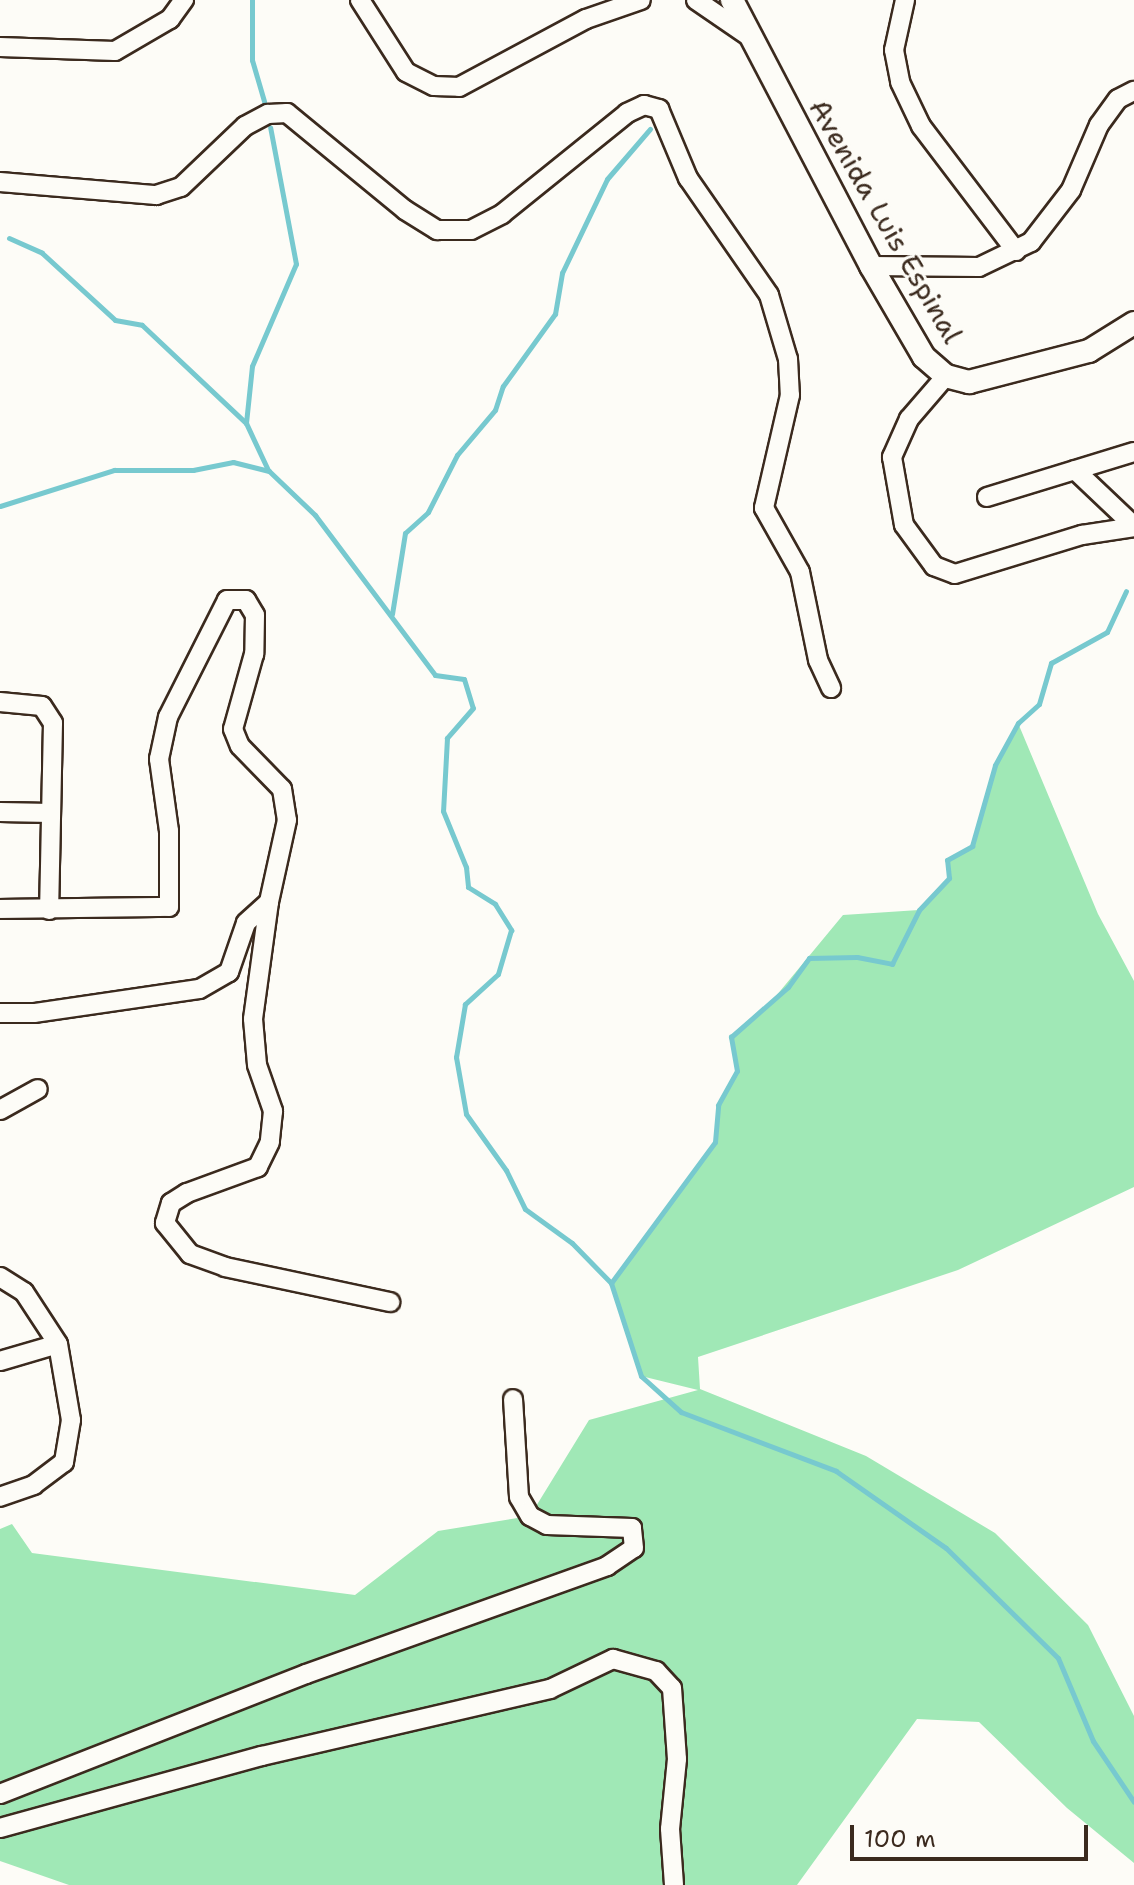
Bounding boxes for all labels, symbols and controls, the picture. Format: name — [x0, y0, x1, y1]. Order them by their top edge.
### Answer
street label: Avenida Luis Espinal — [802, 93, 970, 349]
scale bar — [854, 1809, 1092, 1859]
text: 100 m — [864, 1823, 936, 1855]

